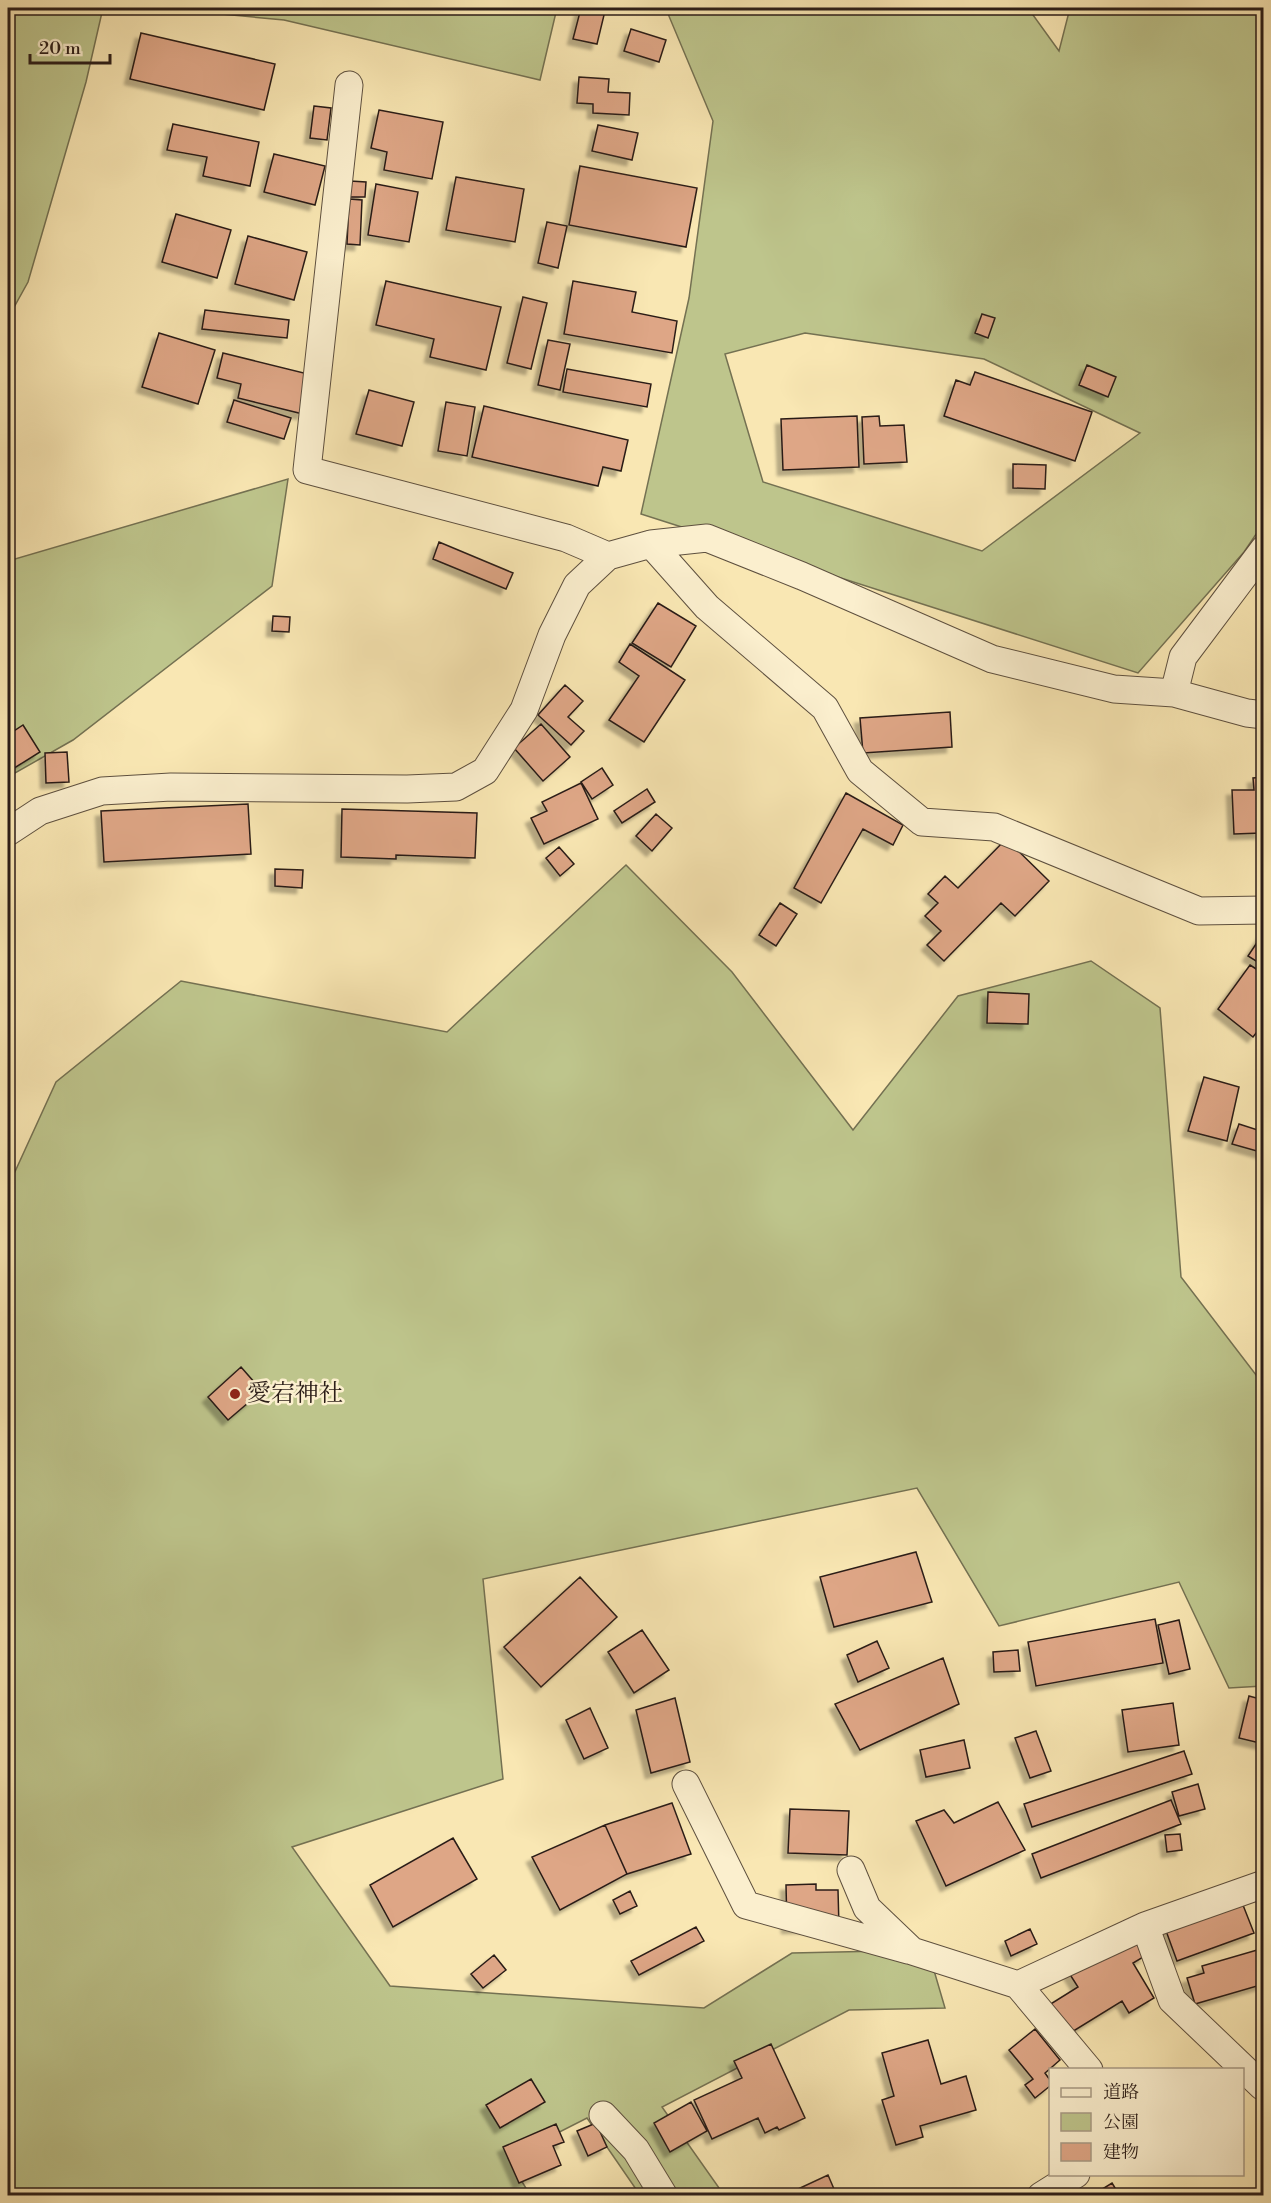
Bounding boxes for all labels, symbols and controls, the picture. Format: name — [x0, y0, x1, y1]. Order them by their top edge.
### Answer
scale bar — [30, 27, 110, 65]
text: 20 m — [39, 37, 81, 60]
place label: 愛宕神社 — [247, 1379, 343, 1409]
marker: 愛宕神社 — [228, 1387, 242, 1401]
legend — [1049, 2068, 1244, 2176]
text: 道路 — [1103, 2081, 1139, 2104]
text: 公園 — [1103, 2111, 1139, 2134]
text: 建物 — [1103, 2141, 1139, 2164]

